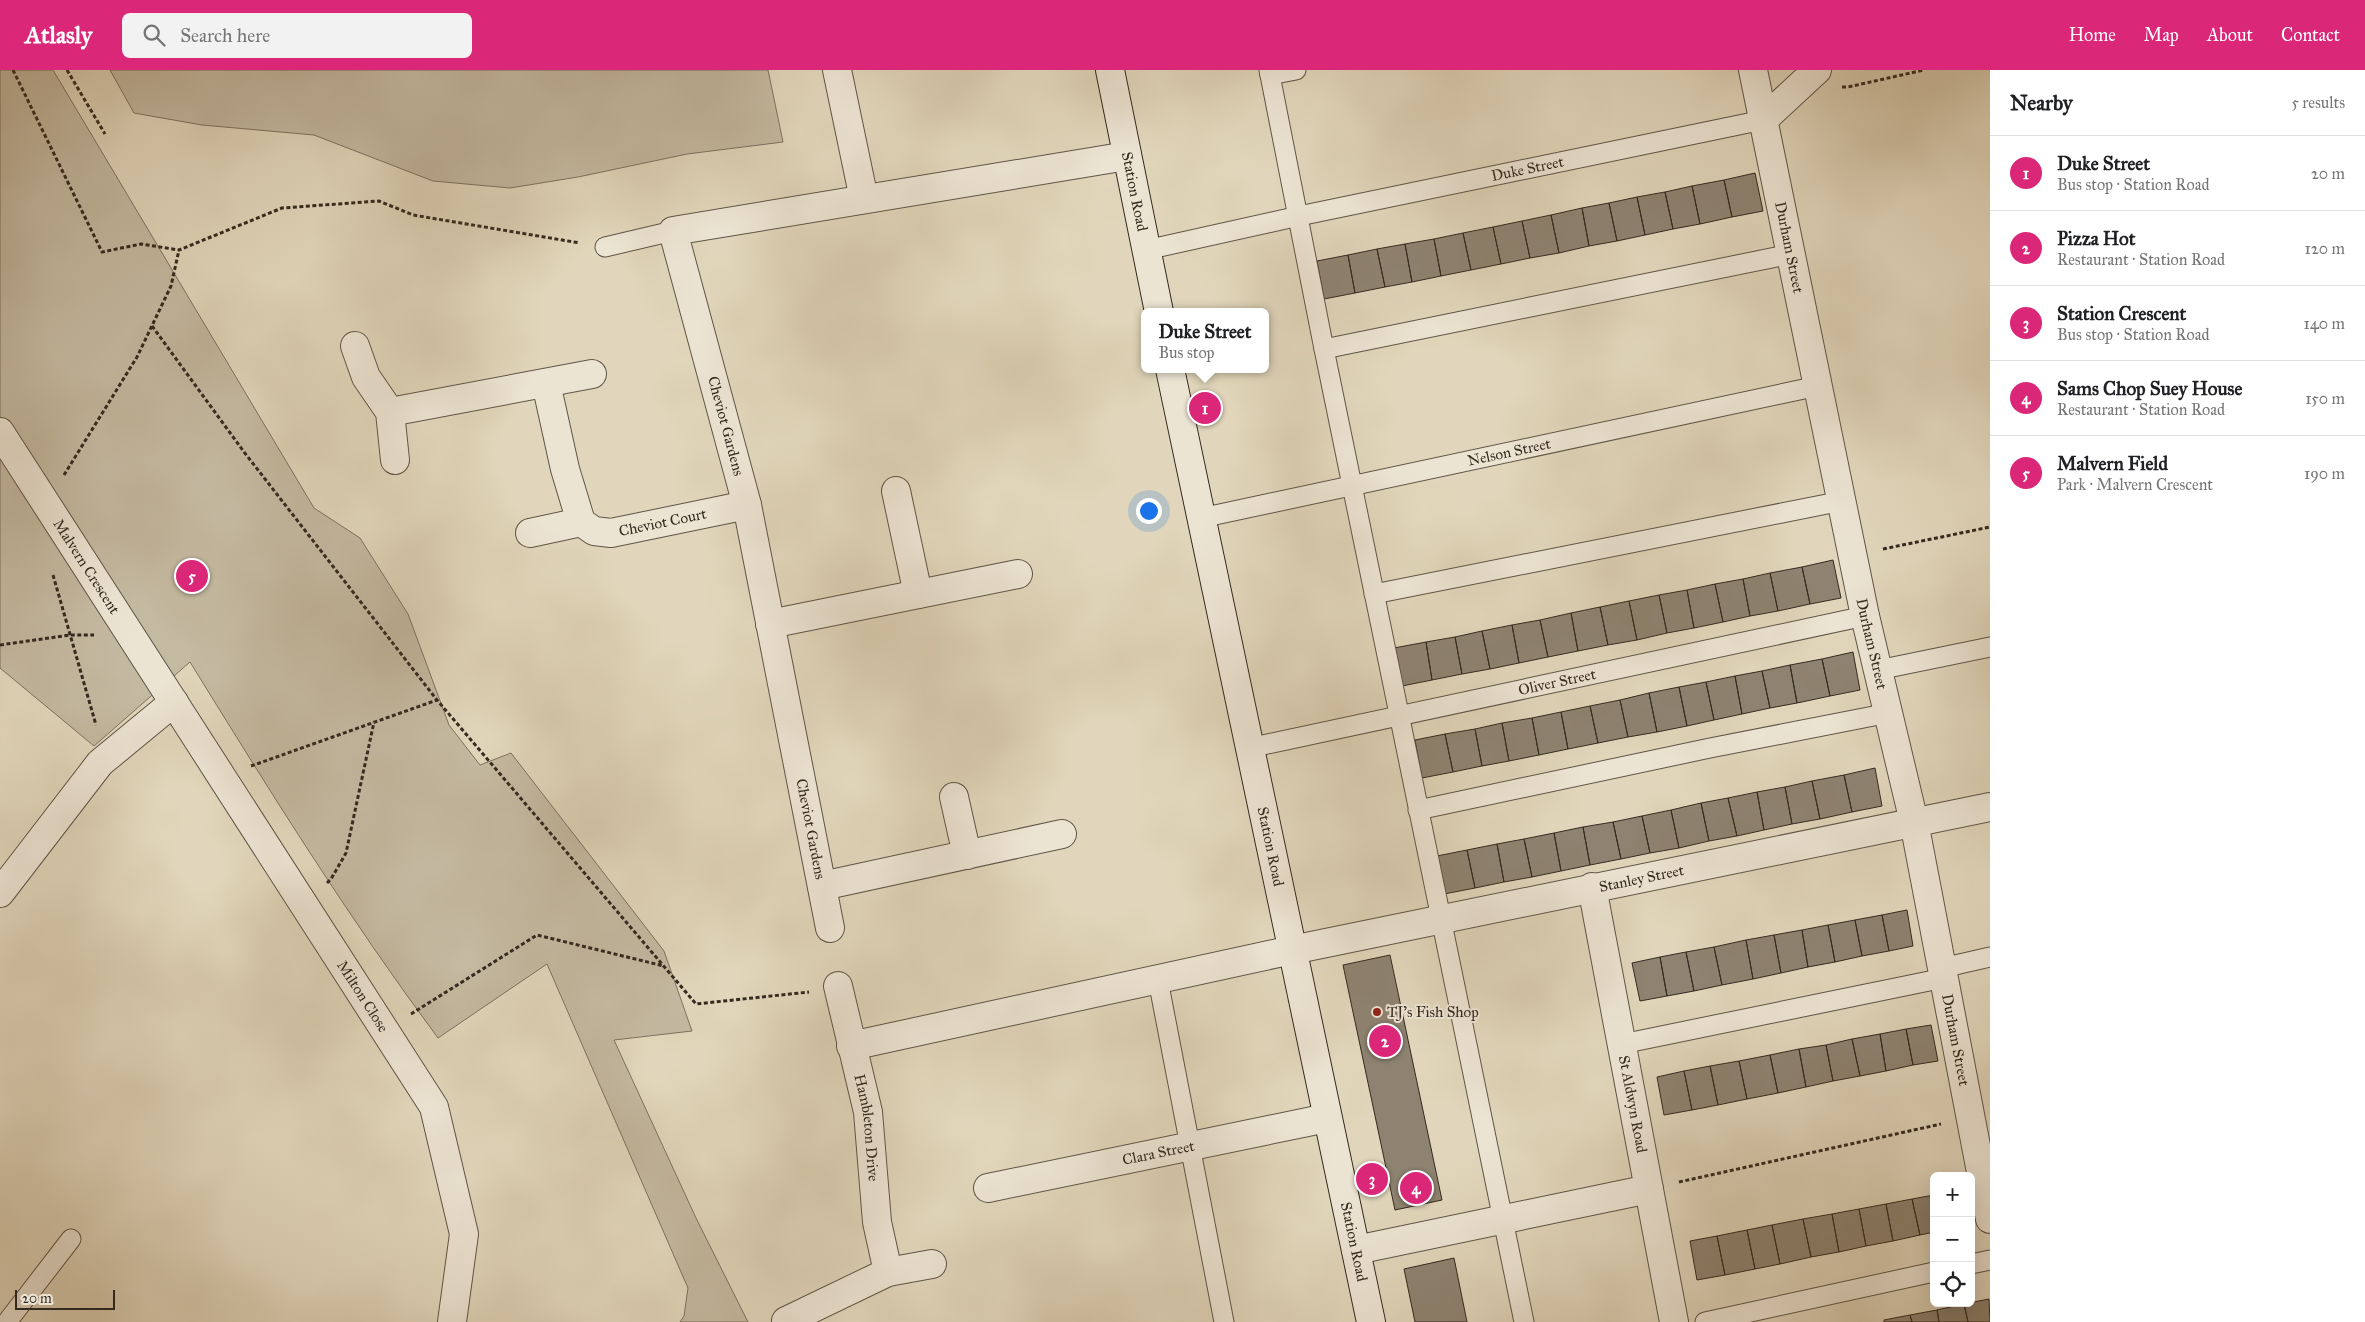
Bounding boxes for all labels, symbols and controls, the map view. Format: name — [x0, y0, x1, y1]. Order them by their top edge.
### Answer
search box — [122, 13, 472, 58]
text: Atlasly — [25, 20, 92, 50]
icon: search — [140, 21, 168, 49]
text: Search here — [180, 24, 270, 47]
text: Home — [2069, 24, 2116, 46]
text: Map — [2144, 24, 2179, 46]
text: About — [2207, 24, 2253, 46]
text: Contact — [2281, 24, 2340, 46]
text: Nearby — [2010, 90, 2073, 116]
text: 5 results — [2291, 93, 2345, 112]
street label: Station Road — [1118, 150, 1152, 233]
street label: Duke Street — [1490, 152, 1566, 185]
text: Duke Street — [2057, 152, 2150, 175]
text: 1 — [2023, 164, 2029, 183]
text: 20 m — [2311, 164, 2345, 183]
text: Bus stop · Station Road — [2057, 175, 2209, 194]
street label: Durham Street — [1771, 200, 1808, 295]
text: Pizza Hot — [2057, 227, 2135, 250]
text: 2 — [2022, 239, 2030, 258]
text: 120 m — [2305, 239, 2345, 258]
text: Restaurant · Station Road — [2057, 250, 2225, 269]
text: Station Crescent — [2057, 302, 2186, 325]
popup — [1141, 308, 1269, 373]
text: 3 — [2023, 314, 2029, 333]
text: 140 m — [2304, 314, 2345, 333]
text: Duke Street — [1159, 320, 1252, 343]
text: Bus stop · Station Road — [2057, 325, 2209, 344]
text: Bus stop — [1159, 343, 1215, 362]
street label: Cheviot Gardens — [704, 374, 748, 478]
text: Sams Chop Suey House — [2057, 377, 2242, 400]
pin: 1 — [1189, 389, 1221, 427]
text: 4 — [2022, 389, 2030, 408]
text: 150 m — [2305, 389, 2345, 408]
text: Restaurant · Station Road — [2057, 400, 2225, 419]
street label: Nelson Street — [1466, 434, 1553, 470]
text: Malvern Field — [2057, 452, 2168, 475]
text: 5 — [2022, 464, 2030, 483]
text: 190 m — [2304, 464, 2345, 483]
text: Park · Malvern Crescent — [2057, 475, 2213, 494]
your location — [1136, 498, 1162, 524]
street label: Cheviot Court — [617, 504, 709, 540]
street label: Malvern Crescent — [49, 516, 124, 618]
pin: 5 — [176, 557, 208, 595]
street label: Durham Street — [1853, 597, 1891, 692]
street label: Oliver Street — [1517, 665, 1598, 699]
street label: Cheviot Gardens — [792, 777, 830, 881]
street label: Station Road — [1254, 805, 1288, 888]
street label: Stanley Street — [1597, 861, 1686, 896]
street label: Milton Close — [333, 957, 393, 1036]
street label: Durham Street — [1938, 992, 1973, 1088]
place label: TJ's Fish Shop — [1387, 1003, 1479, 1022]
marker: TJ's Fish Shop — [1371, 1006, 1383, 1018]
pin: 2 — [1369, 1022, 1401, 1060]
street label: St Aldwyn Road — [1615, 1054, 1651, 1155]
street label: Hambleton Drive — [850, 1072, 883, 1182]
street label: Clara Street — [1121, 1136, 1197, 1169]
pin: 3 — [1356, 1160, 1388, 1198]
pin: 4 — [1400, 1169, 1432, 1207]
map controls — [1930, 1172, 1975, 1307]
button: + — [1930, 1172, 1975, 1217]
street label: Station Road — [1337, 1200, 1371, 1284]
button: − — [1930, 1217, 1975, 1262]
button: locate — [1930, 1262, 1975, 1307]
scale bar — [15, 1287, 115, 1310]
text: 20 m — [22, 1290, 52, 1307]

